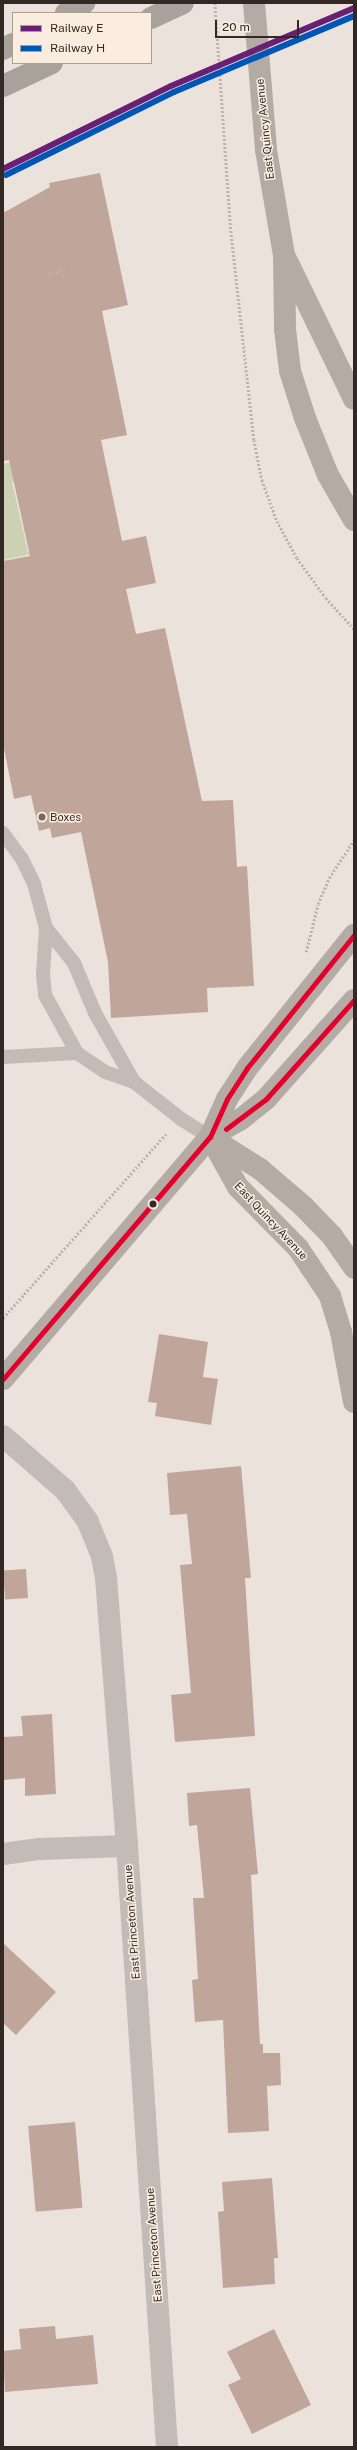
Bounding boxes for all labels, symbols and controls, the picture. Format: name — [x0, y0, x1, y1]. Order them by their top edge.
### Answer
legend — [12, 12, 152, 64]
scale bar — [217, 12, 301, 38]
text: 20 m — [222, 20, 250, 34]
text: Railway E — [50, 21, 103, 35]
text: Railway H — [50, 41, 105, 55]
street label: East Quincy Avenue — [253, 78, 277, 180]
place label: Boxes — [50, 810, 81, 824]
marker: Boxes — [37, 812, 47, 822]
street label: East Quincy Avenue — [232, 1179, 310, 1263]
unlabelled marker — [148, 1199, 158, 1209]
street label: East Princeton Avenue — [121, 1864, 143, 1980]
street label: East Princeton Avenue — [143, 2187, 165, 2303]

